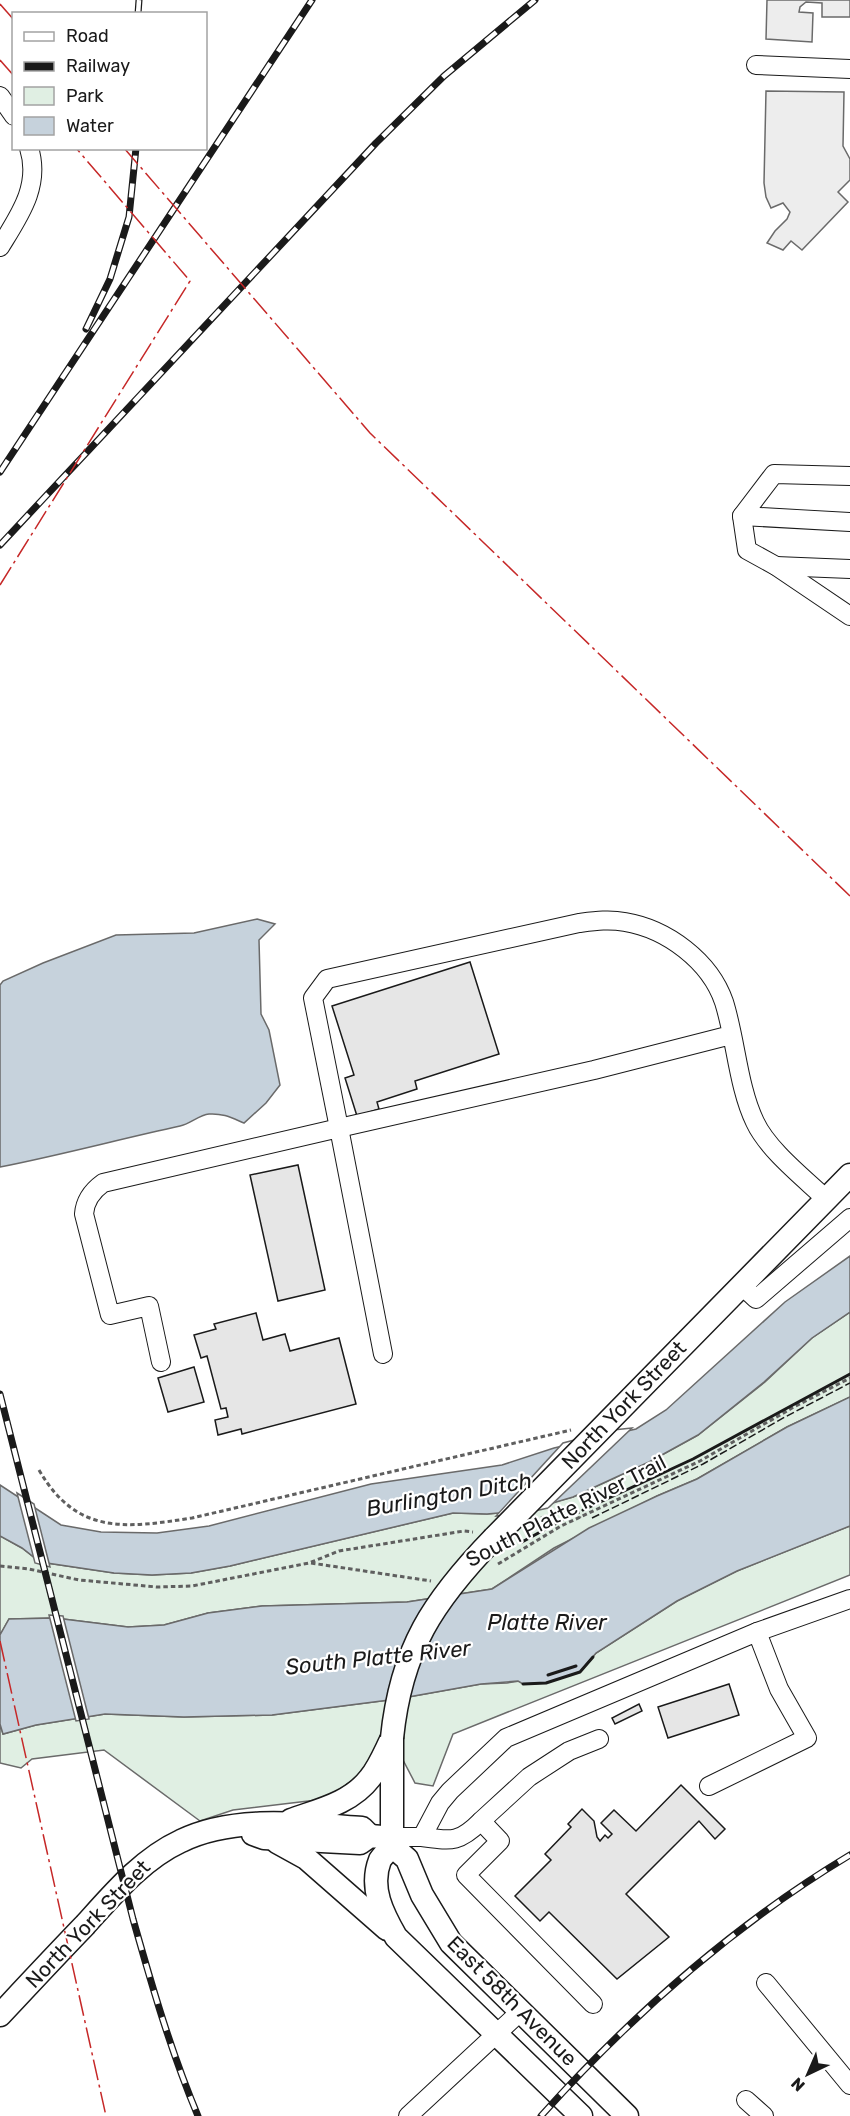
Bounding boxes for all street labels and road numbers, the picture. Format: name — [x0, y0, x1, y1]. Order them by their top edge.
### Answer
street label: North York Street — [556, 1335, 691, 1474]
street label: South Platte River Trail — [462, 1449, 670, 1572]
street label: North York Street — [20, 1854, 155, 1993]
street label: East 58th Avenue — [442, 1931, 582, 2071]

